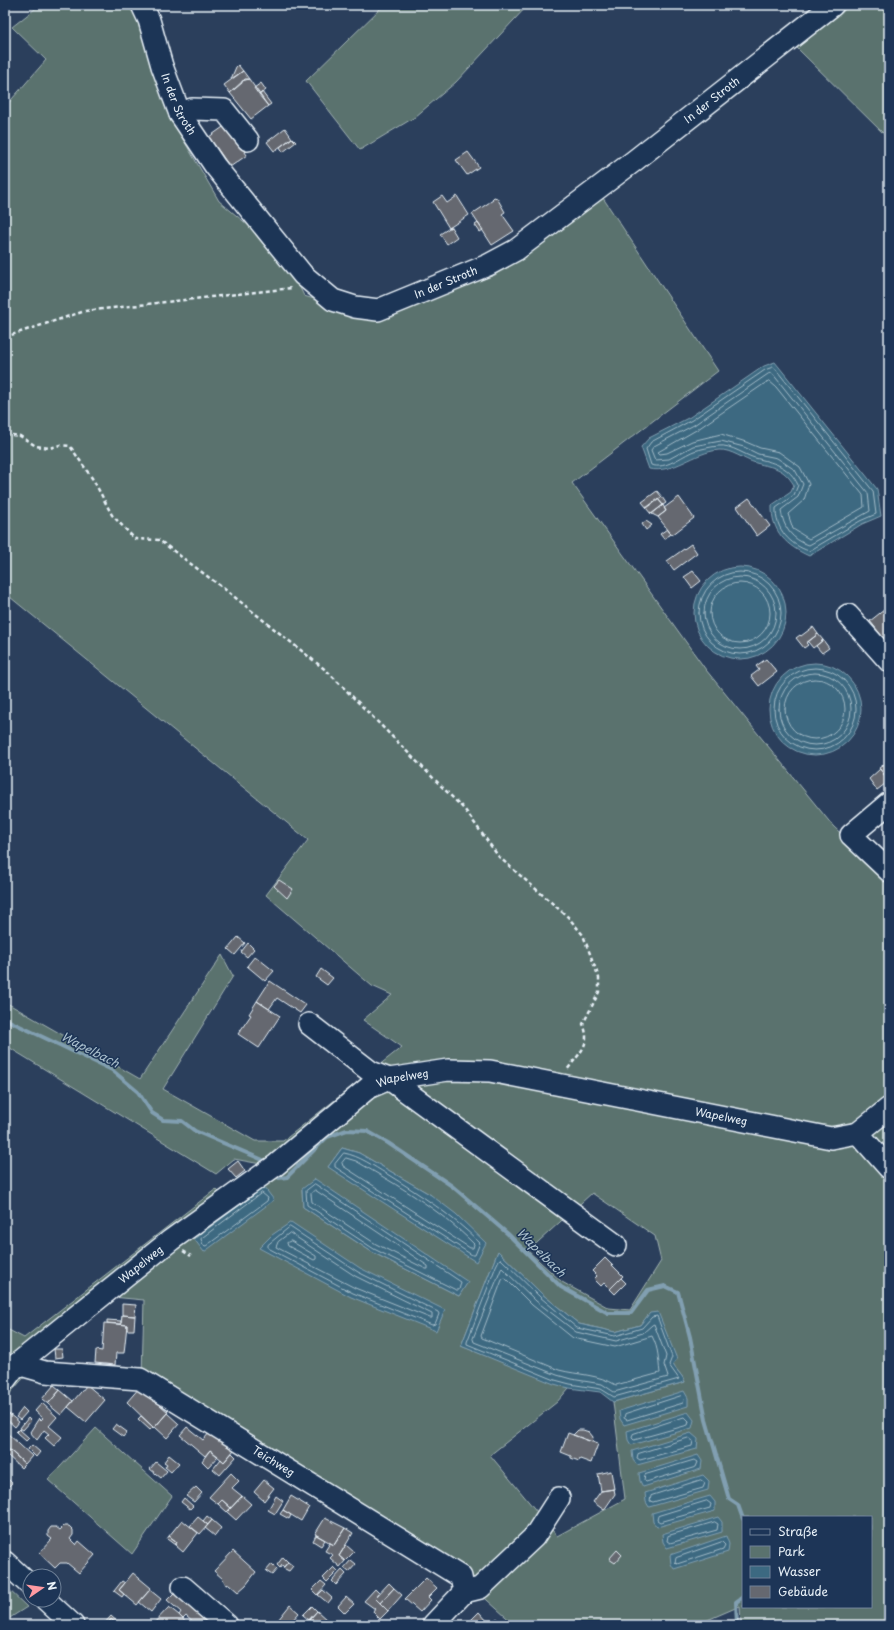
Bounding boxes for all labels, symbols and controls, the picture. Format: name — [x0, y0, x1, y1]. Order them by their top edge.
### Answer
street label: In der Stroth — [157, 70, 201, 138]
street label: In der Stroth — [680, 72, 743, 127]
street label: In der Stroth — [411, 261, 480, 302]
water label: Wapelbach — [58, 1027, 123, 1072]
street label: Wapelweg — [373, 1064, 430, 1092]
street label: Wapelweg — [694, 1103, 749, 1129]
water label: Wapelbach — [513, 1224, 571, 1282]
street label: Wapelweg — [115, 1241, 167, 1287]
street label: Teichweg — [249, 1441, 298, 1481]
legend — [742, 1516, 872, 1608]
text: Straße — [778, 1522, 818, 1540]
text: Park — [778, 1542, 805, 1560]
text: Wasser — [778, 1562, 821, 1580]
north arrow — [22, 1568, 62, 1608]
text: N — [43, 1579, 62, 1592]
text: Gebäude — [778, 1582, 828, 1600]

